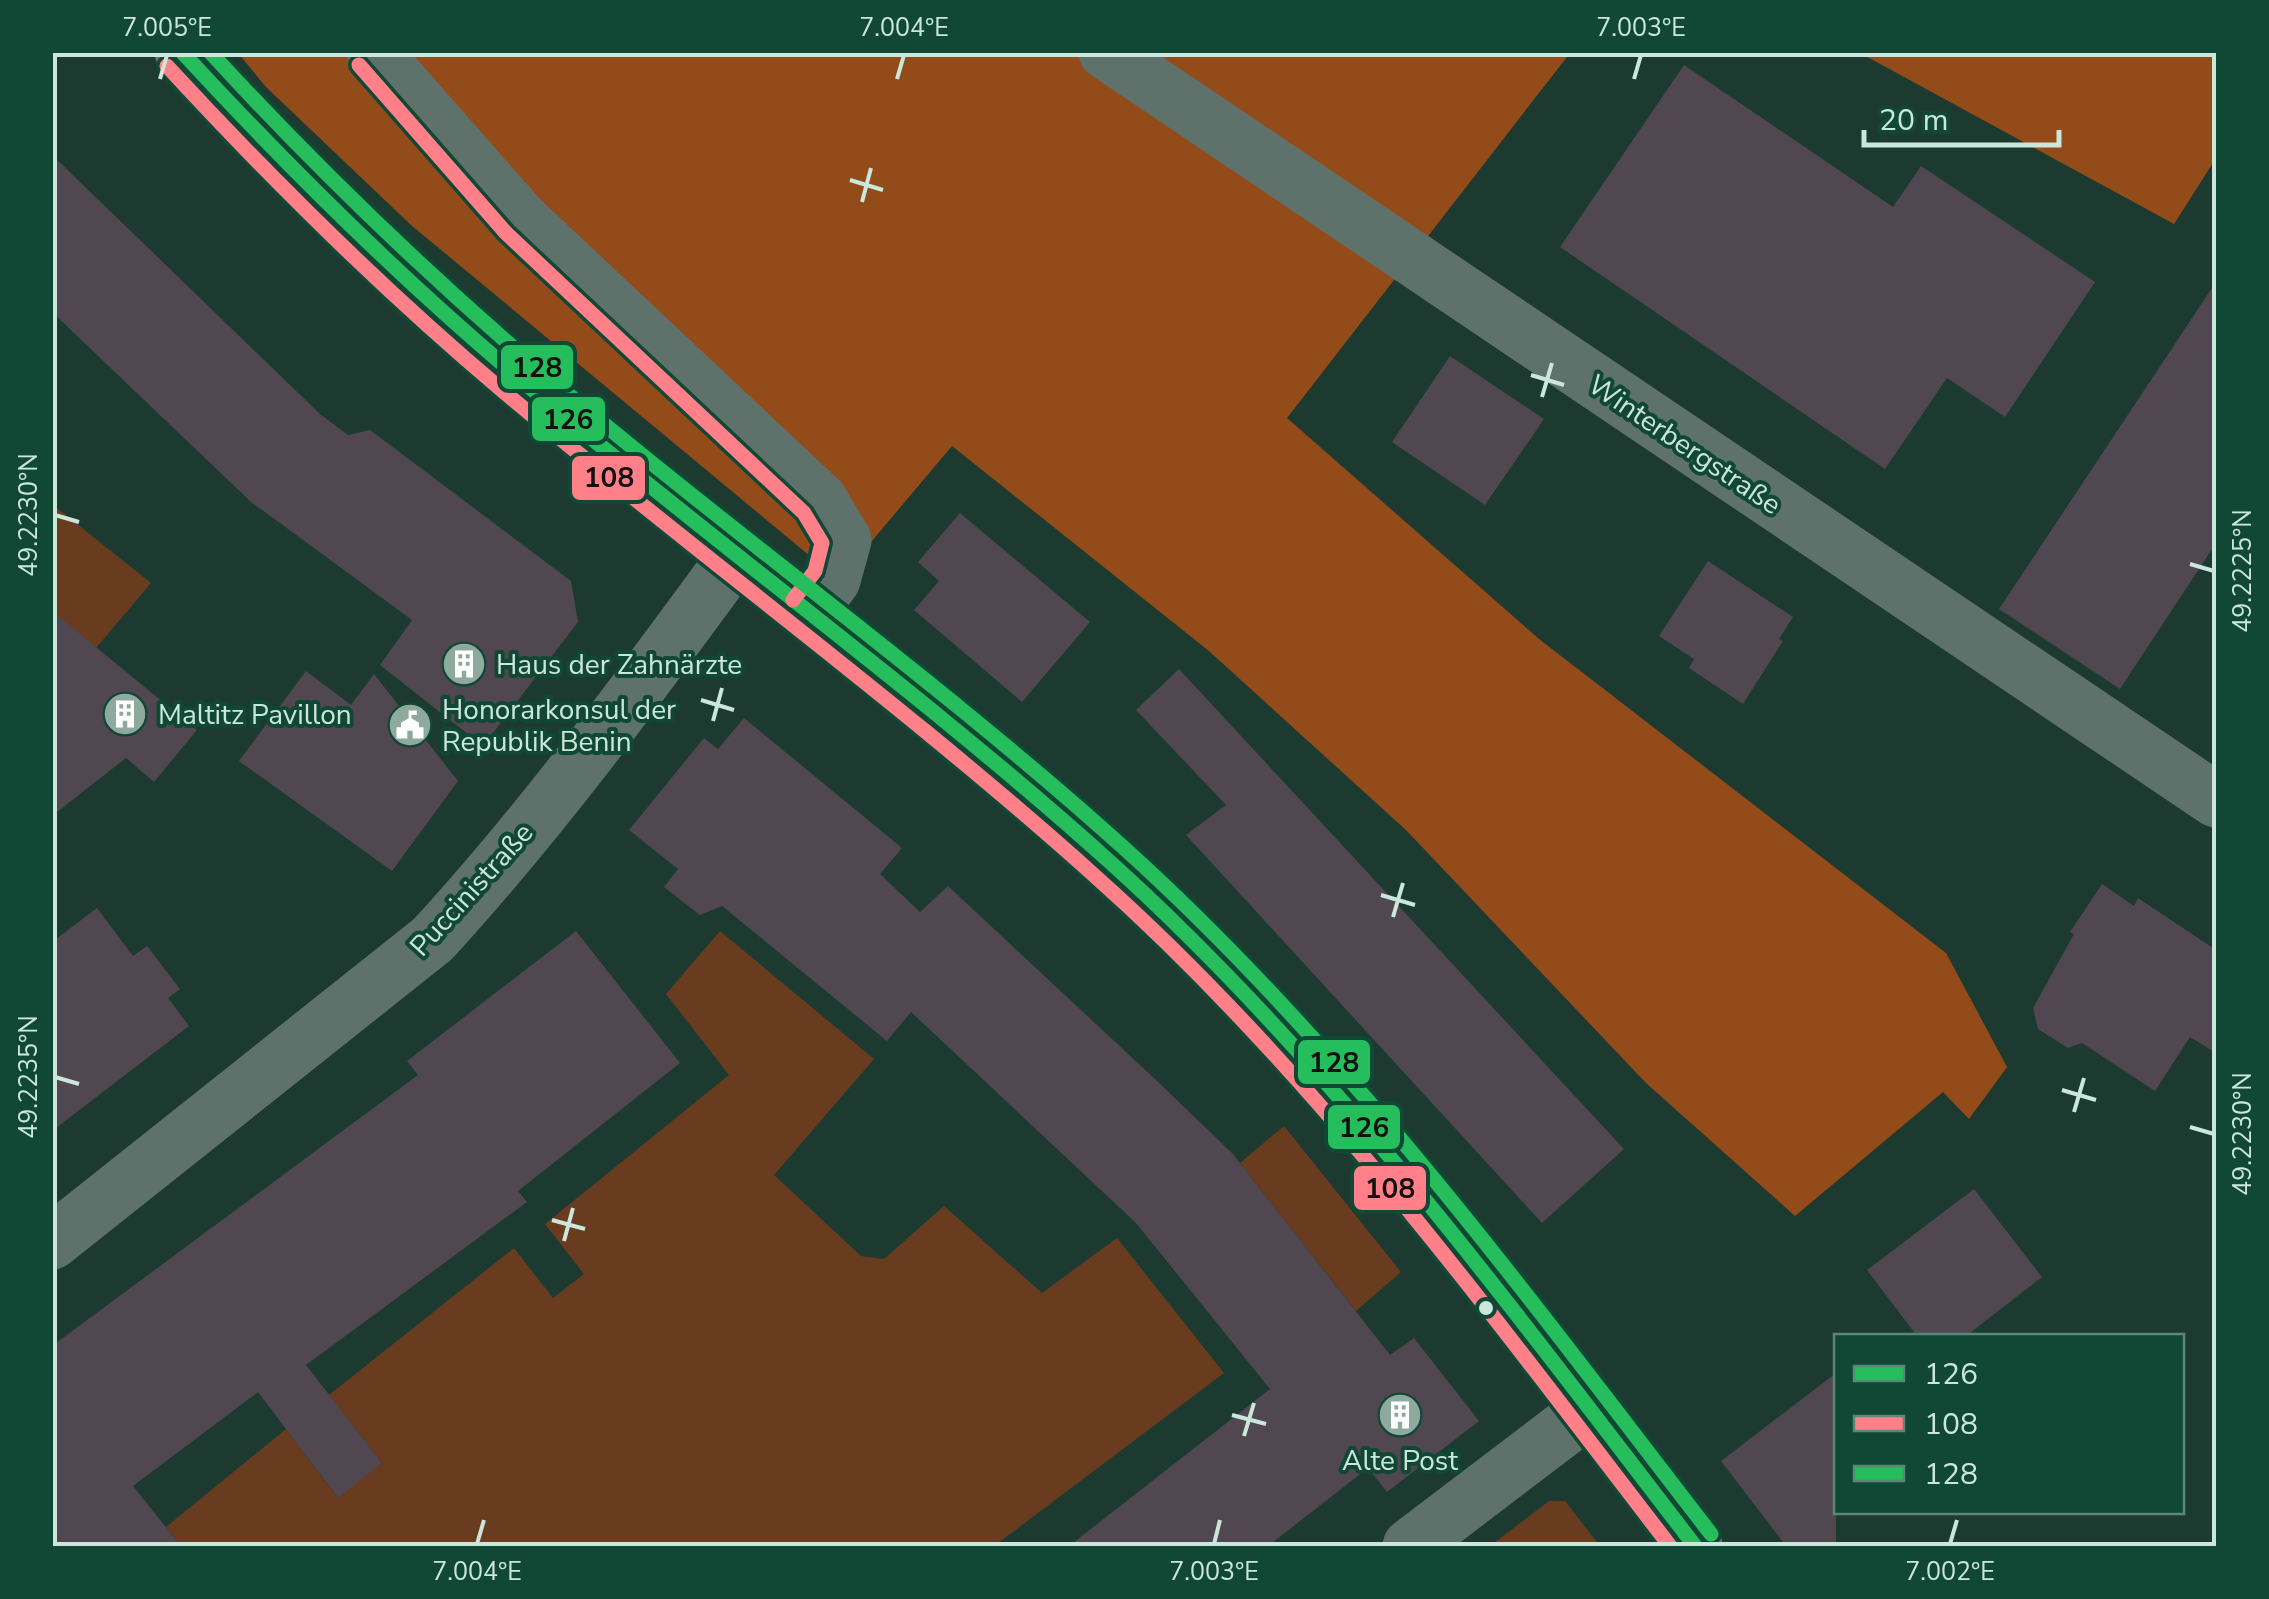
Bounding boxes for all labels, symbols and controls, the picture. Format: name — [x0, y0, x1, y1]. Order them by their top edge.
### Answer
text: 7.005°E — [122, 11, 212, 45]
text: 7.004°E — [859, 11, 949, 45]
text: 7.003°E — [1596, 11, 1686, 45]
scale bar — [1864, 85, 2059, 147]
text: 20 m — [1879, 100, 1948, 141]
line badge: 128 — [499, 343, 575, 391]
text: 128 — [512, 349, 562, 387]
street label: Winterbergstraße — [1580, 366, 1788, 524]
line badge: 126 — [530, 395, 607, 443]
text: 126 — [543, 401, 593, 439]
text: 49.2230°N — [12, 453, 46, 577]
line badge: 108 — [570, 454, 647, 502]
text: 108 — [584, 459, 634, 497]
text: 49.2225°N — [2226, 509, 2260, 633]
building icon: Haus der Zahnärzte — [441, 641, 487, 687]
place label: Haus der Zahnärzte — [496, 646, 742, 684]
building icon: Maltitz Pavillon — [102, 691, 148, 737]
place label: Honorarkonsul der Republik Benin — [442, 691, 676, 761]
place label: Maltitz Pavillon — [158, 696, 352, 734]
public building icon: Honorarkonsul der Republik Benin — [387, 702, 433, 748]
street label: Puccinistraße — [401, 815, 542, 965]
text: 49.2235°N — [12, 1015, 46, 1139]
line badge: 128 — [1296, 1038, 1372, 1086]
text: 128 — [1309, 1044, 1359, 1082]
text: 49.2230°N — [2226, 1072, 2260, 1196]
line badge: 126 — [1326, 1103, 1402, 1151]
text: 126 — [1339, 1109, 1389, 1147]
line badge: 108 — [1352, 1164, 1428, 1212]
text: 108 — [1365, 1170, 1415, 1208]
unlabelled marker — [1476, 1298, 1496, 1318]
legend — [1834, 1334, 2184, 1514]
text: 126 — [1924, 1354, 1978, 1395]
building icon: Alte Post — [1377, 1392, 1423, 1438]
text: 108 — [1924, 1404, 1978, 1445]
place label: Alte Post — [1342, 1442, 1458, 1480]
text: 128 — [1924, 1454, 1978, 1495]
text: 7.004°E — [432, 1555, 522, 1589]
text: 7.003°E — [1169, 1555, 1259, 1589]
text: 7.002°E — [1905, 1555, 1995, 1589]

